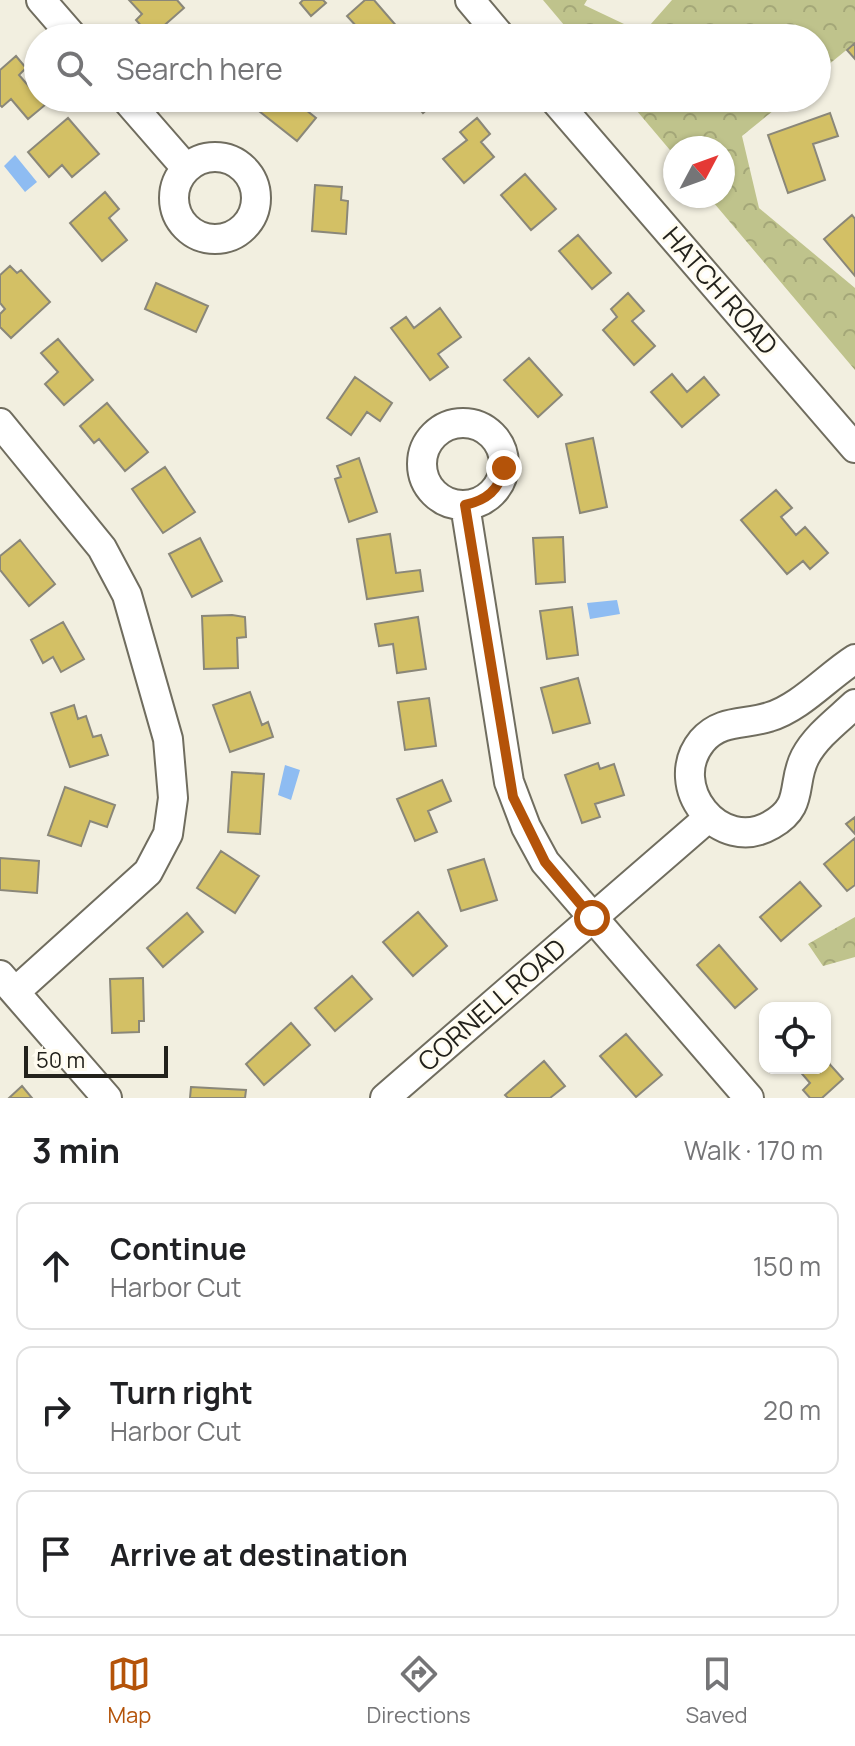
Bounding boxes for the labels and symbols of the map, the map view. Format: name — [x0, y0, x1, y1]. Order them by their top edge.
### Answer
north arrow — [663, 136, 735, 208]
street label: HATCH ROAD — [655, 219, 786, 362]
route end — [486, 450, 522, 486]
route start — [574, 900, 610, 936]
street label: CORNELL ROAD — [410, 930, 573, 1079]
scale bar — [24, 1042, 168, 1078]

